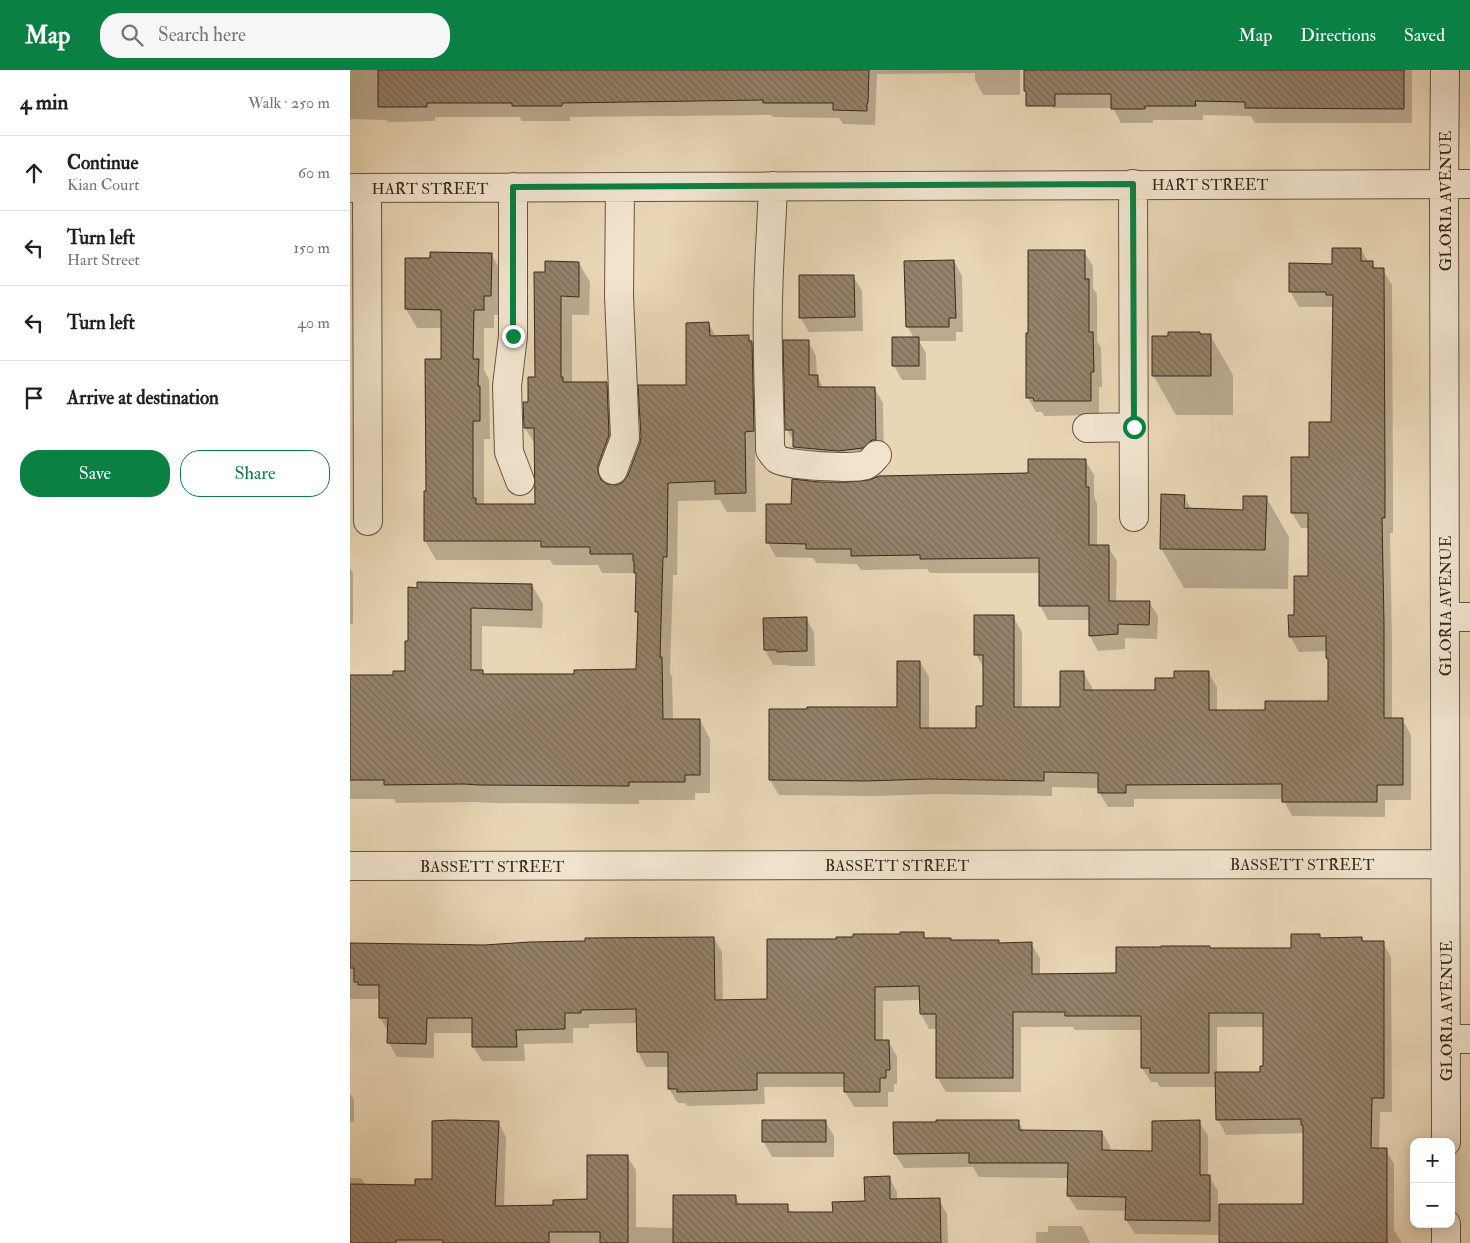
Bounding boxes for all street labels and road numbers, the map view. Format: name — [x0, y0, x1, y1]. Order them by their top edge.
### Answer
street label: GLORIA AVENUE — [1436, 131, 1456, 271]
street label: HART STREET — [1152, 175, 1269, 195]
street label: HART STREET — [372, 179, 489, 199]
street label: GLORIA AVENUE — [1436, 536, 1456, 676]
street label: BASSETT STREET — [1230, 855, 1374, 875]
street label: BASSETT STREET — [825, 856, 969, 876]
street label: BASSETT STREET — [420, 857, 564, 877]
street label: GLORIA AVENUE — [1437, 941, 1457, 1081]

